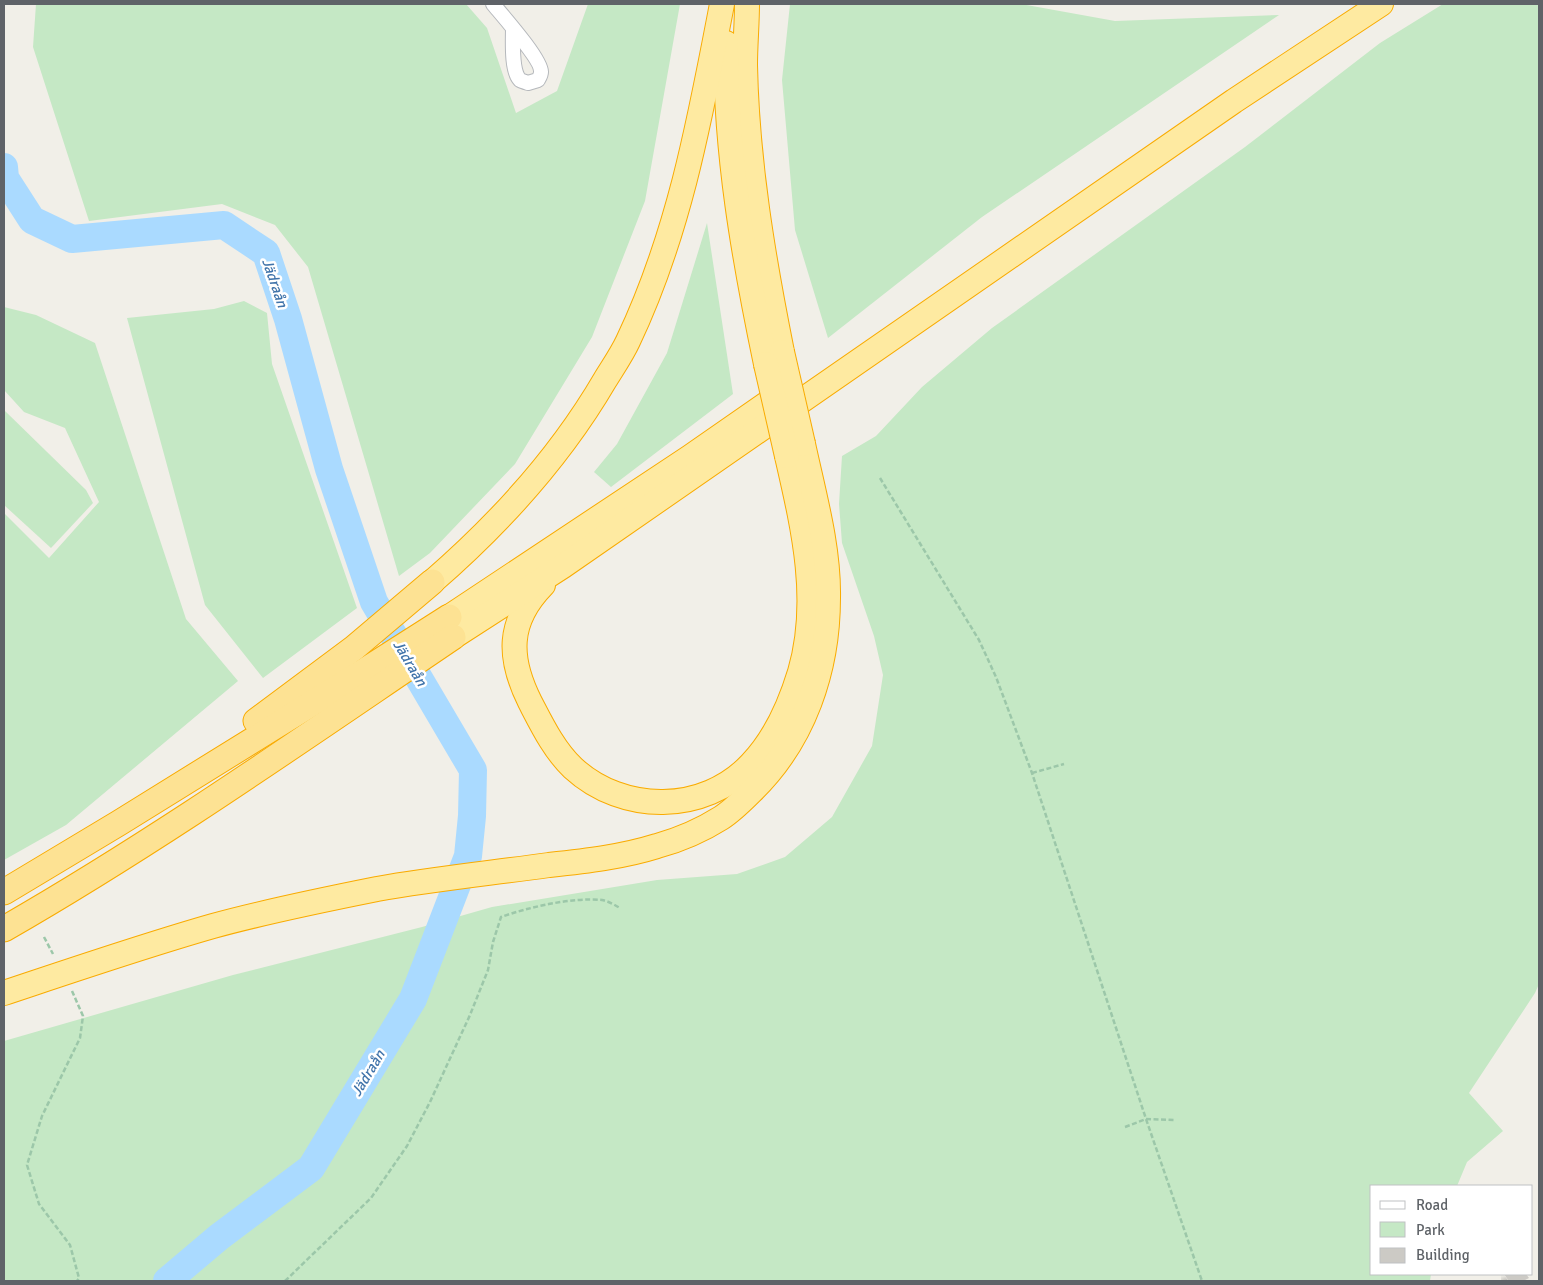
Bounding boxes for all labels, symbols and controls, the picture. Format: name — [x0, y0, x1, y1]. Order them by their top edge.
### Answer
water label: Jädraån — [258, 256, 292, 311]
water label: Jädraån — [389, 637, 431, 690]
water label: Jädraån — [347, 1046, 389, 1099]
legend — [1370, 1185, 1533, 1275]
text: Road — [1416, 1196, 1448, 1214]
text: Park — [1416, 1221, 1445, 1239]
text: Building — [1416, 1246, 1470, 1264]

